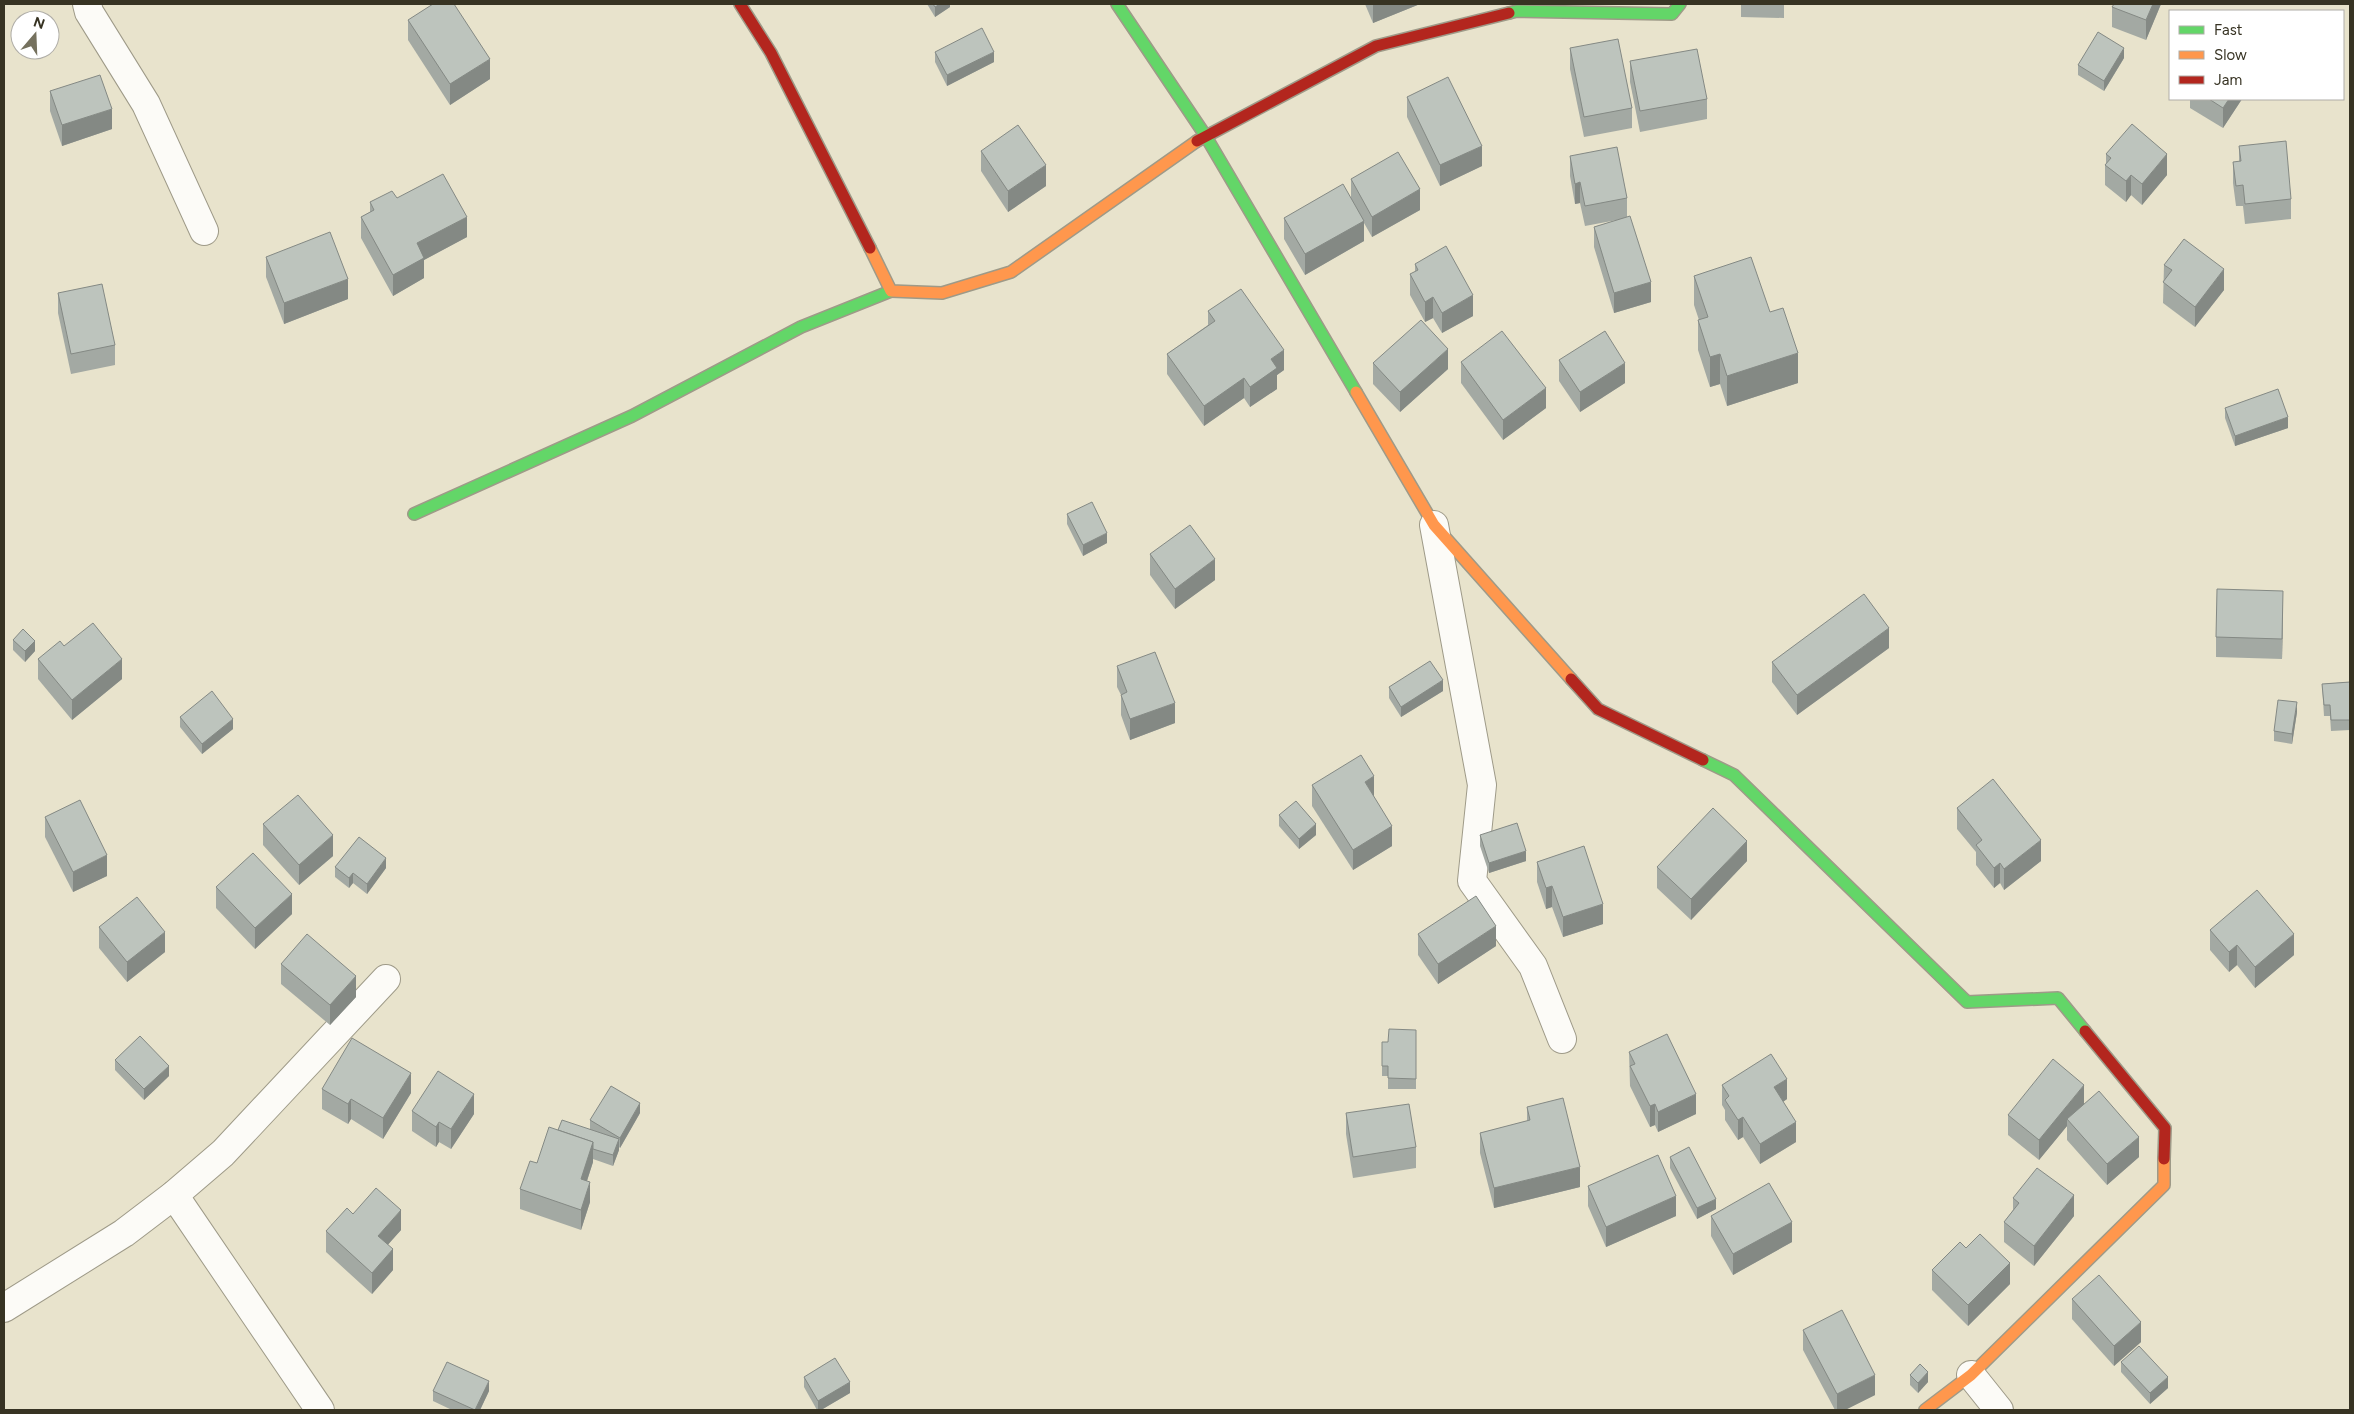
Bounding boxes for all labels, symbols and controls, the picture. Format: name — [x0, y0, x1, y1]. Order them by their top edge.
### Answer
north arrow — [10, 10, 60, 60]
legend — [2169, 10, 2344, 100]
text: N — [31, 13, 47, 33]
text: Fast — [2214, 21, 2243, 39]
text: Slow — [2214, 46, 2247, 64]
text: Jam — [2214, 71, 2242, 89]

